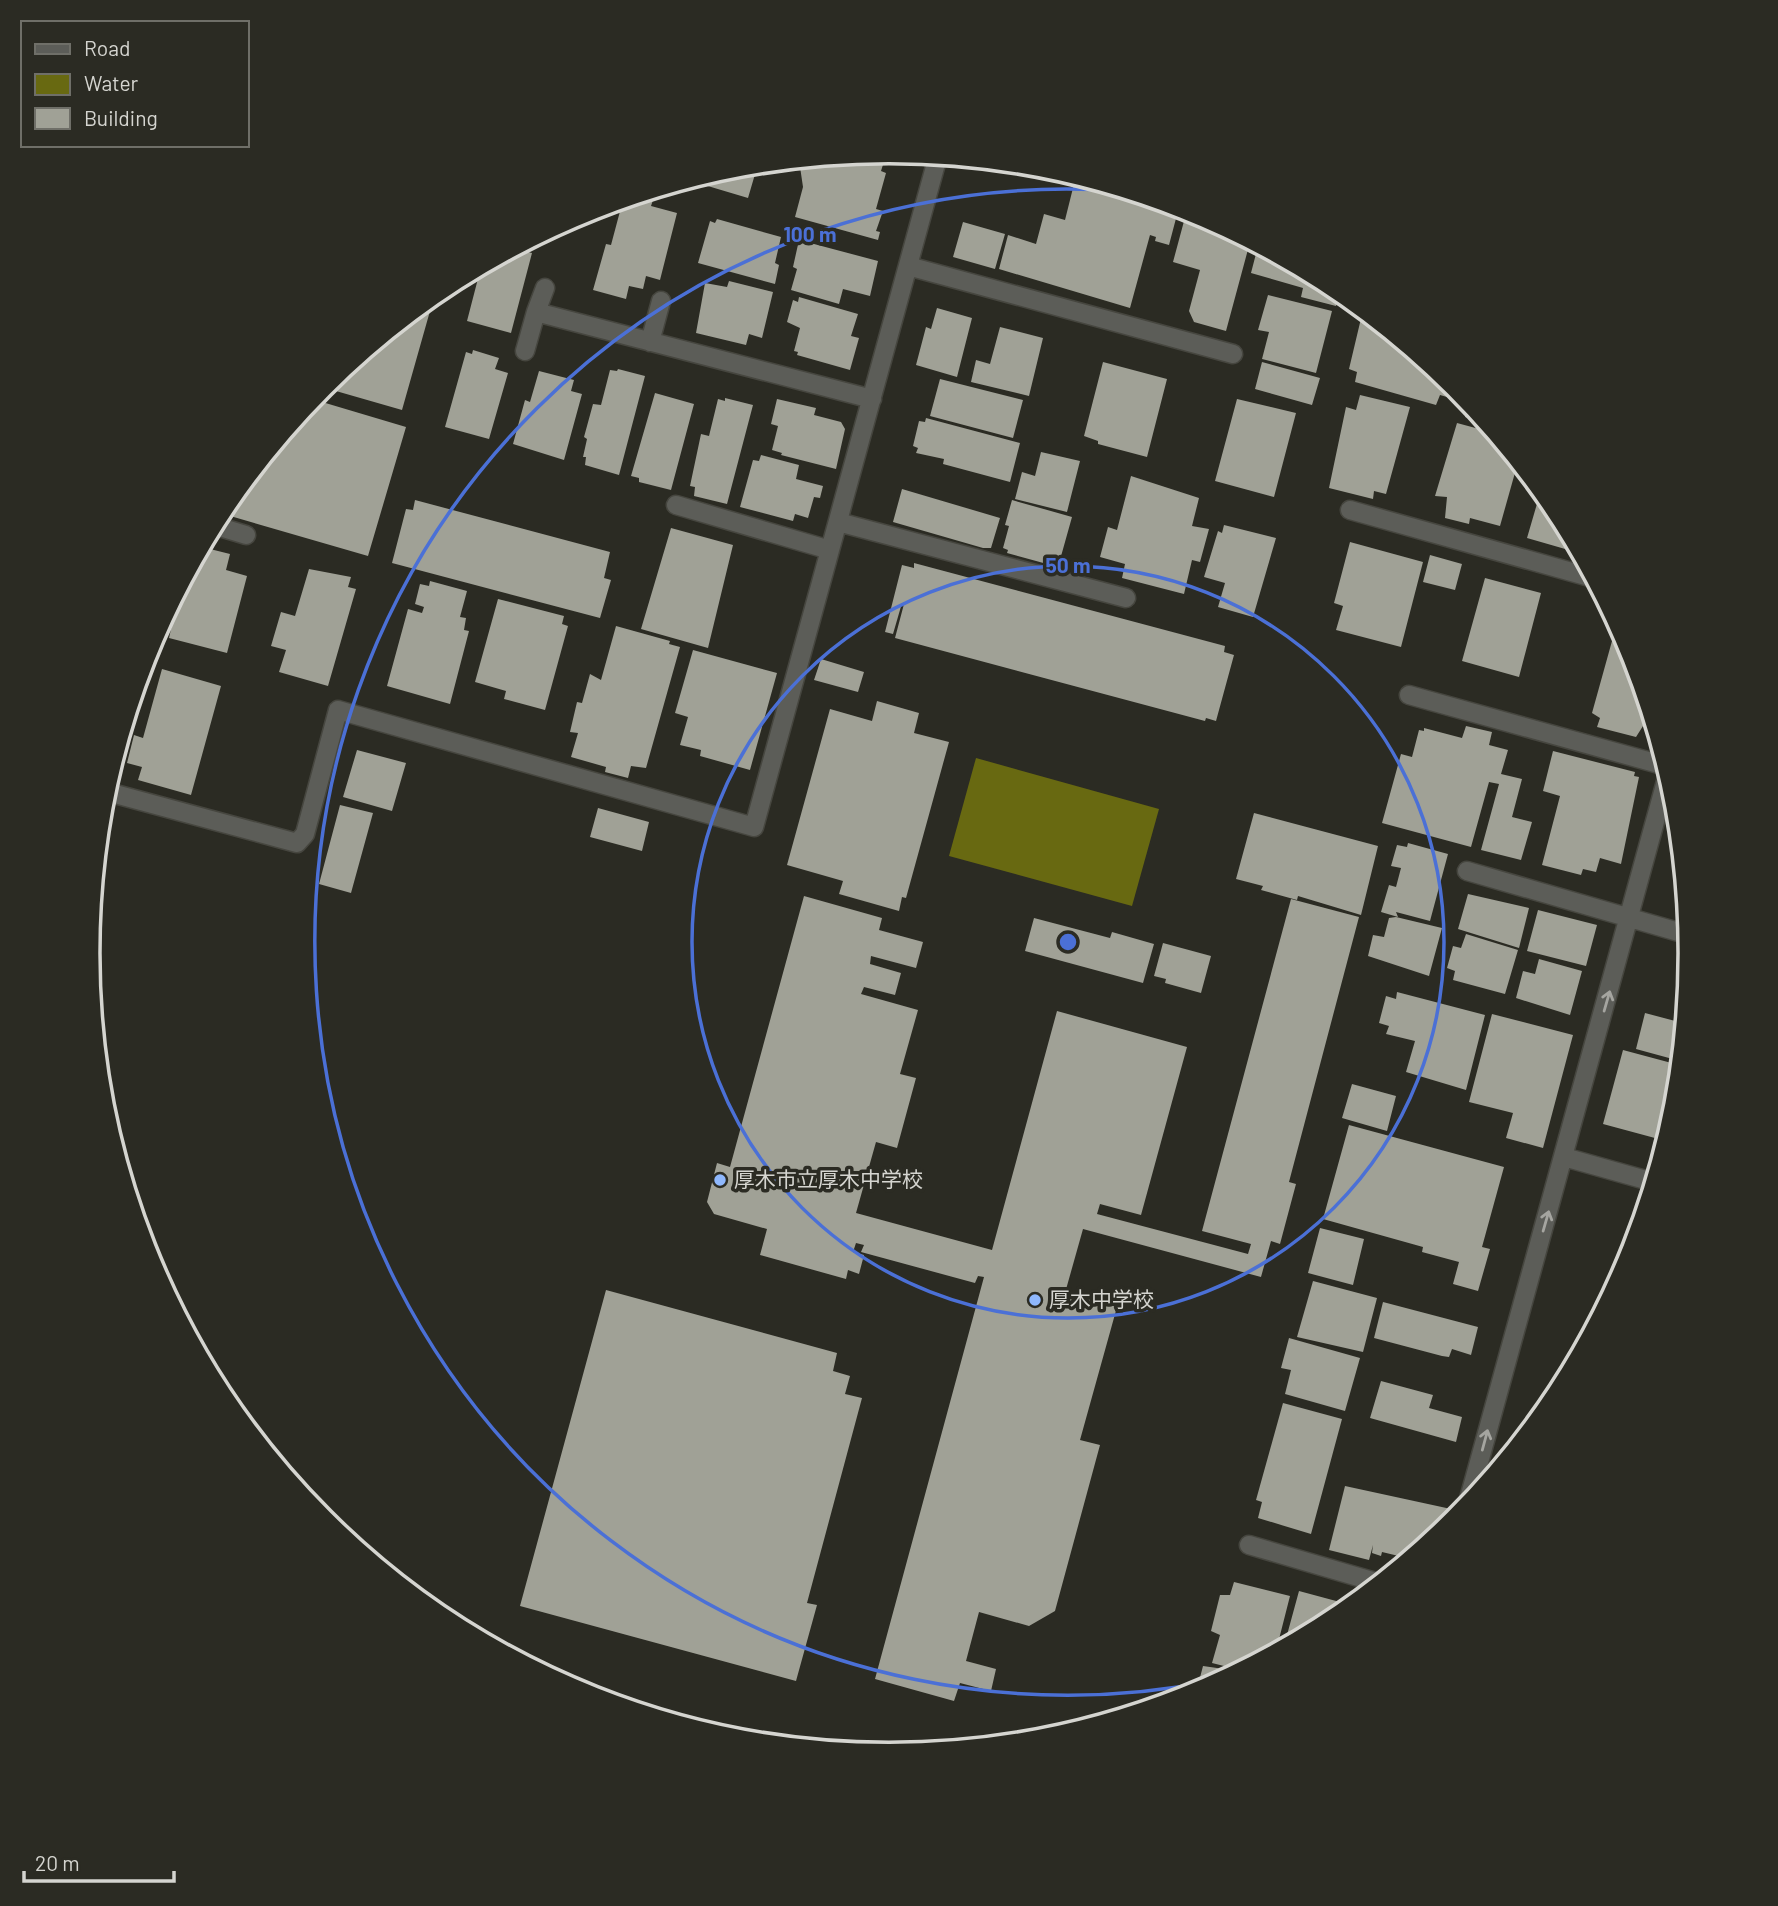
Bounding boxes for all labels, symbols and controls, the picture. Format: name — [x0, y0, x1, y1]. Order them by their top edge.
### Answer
legend — [21, 21, 248, 147]
text: Road — [84, 35, 130, 60]
text: Water — [84, 70, 139, 95]
text: Building — [84, 105, 158, 130]
text: 100 m — [783, 221, 837, 246]
text: 50 m — [1045, 552, 1091, 577]
centre of rings — [1056, 930, 1080, 954]
one-way arrow — [1602, 991, 1615, 1013]
place label: 厚木市立厚木中学校 — [734, 1166, 923, 1191]
marker: 厚木市立厚木中学校 — [712, 1172, 728, 1188]
one-way arrow — [1540, 1210, 1553, 1232]
place label: 厚木中学校 — [1049, 1286, 1154, 1311]
marker: 厚木中学校 — [1027, 1292, 1043, 1308]
one-way arrow — [1480, 1429, 1493, 1451]
scale bar — [24, 1840, 175, 1884]
text: 20 m — [35, 1850, 80, 1875]

